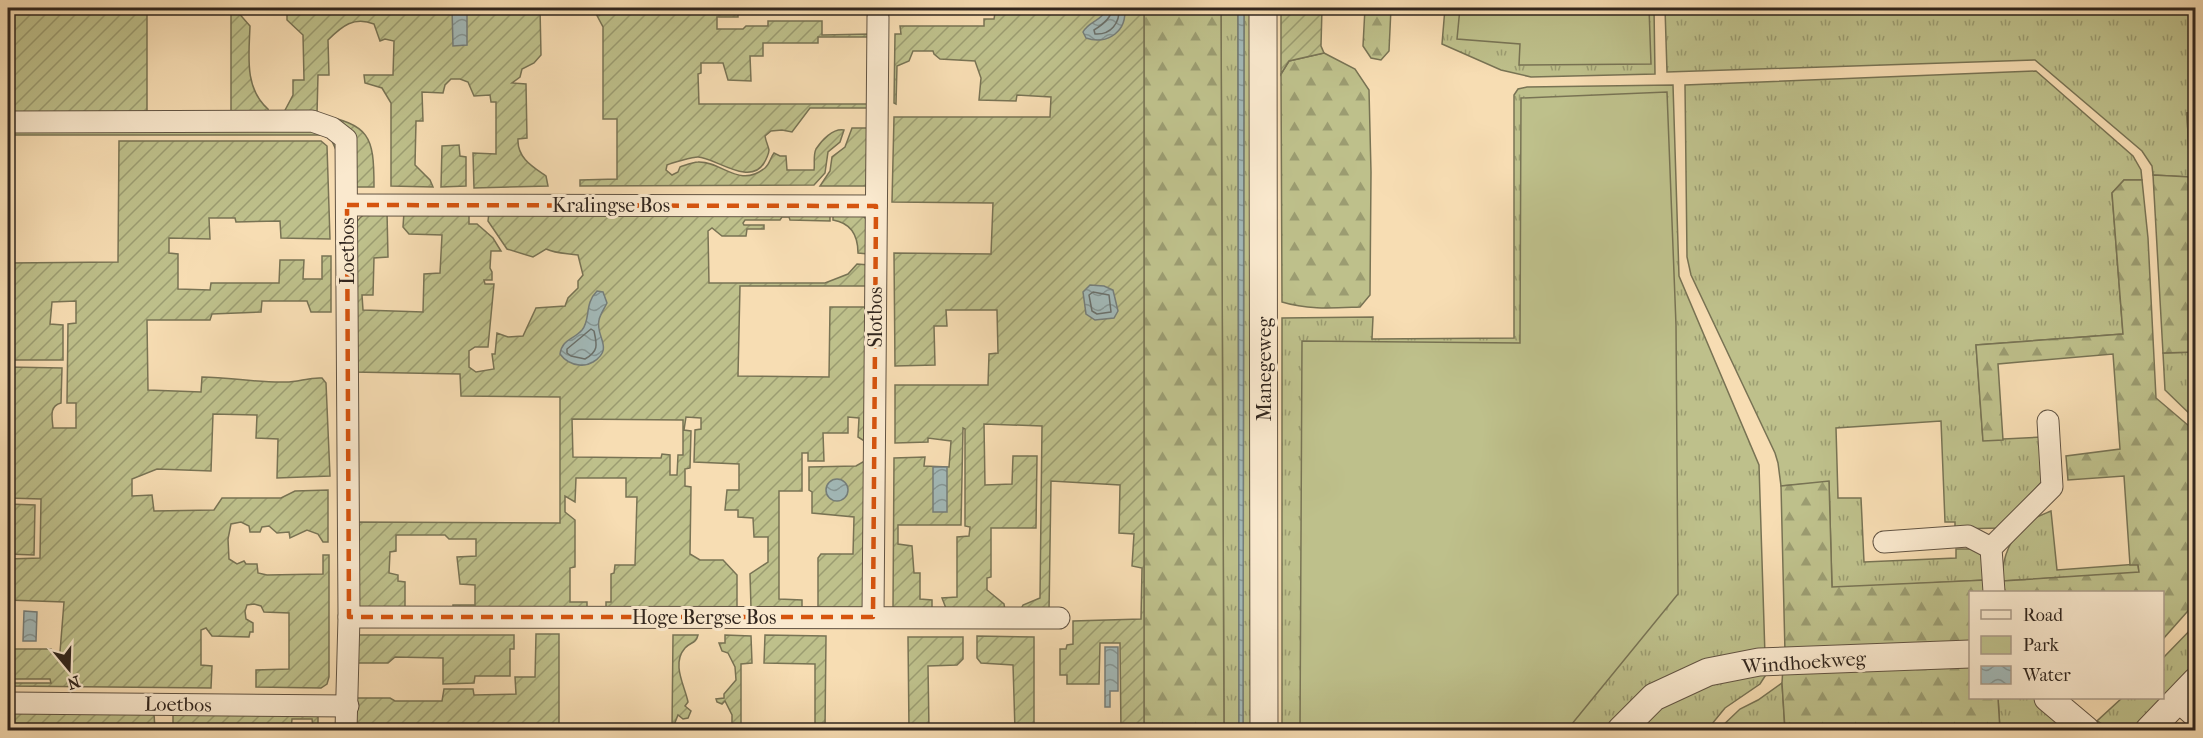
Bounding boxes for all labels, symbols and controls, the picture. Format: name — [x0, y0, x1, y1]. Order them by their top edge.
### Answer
street label: Kralingse Bos — [552, 194, 670, 217]
street label: Loetbos — [336, 217, 359, 285]
street label: Slotbos — [864, 287, 887, 347]
street label: Manegeweg — [1253, 316, 1276, 421]
legend — [1969, 591, 2164, 699]
text: Road — [2023, 605, 2063, 626]
street label: Hoge Bergse Bos — [632, 606, 776, 629]
text: Park — [2023, 635, 2060, 656]
north arrow — [39, 639, 99, 699]
street label: Windhoekweg — [1740, 647, 1867, 678]
text: Water — [2022, 665, 2071, 686]
text: N — [64, 672, 83, 694]
street label: Loetbos — [144, 692, 212, 717]

